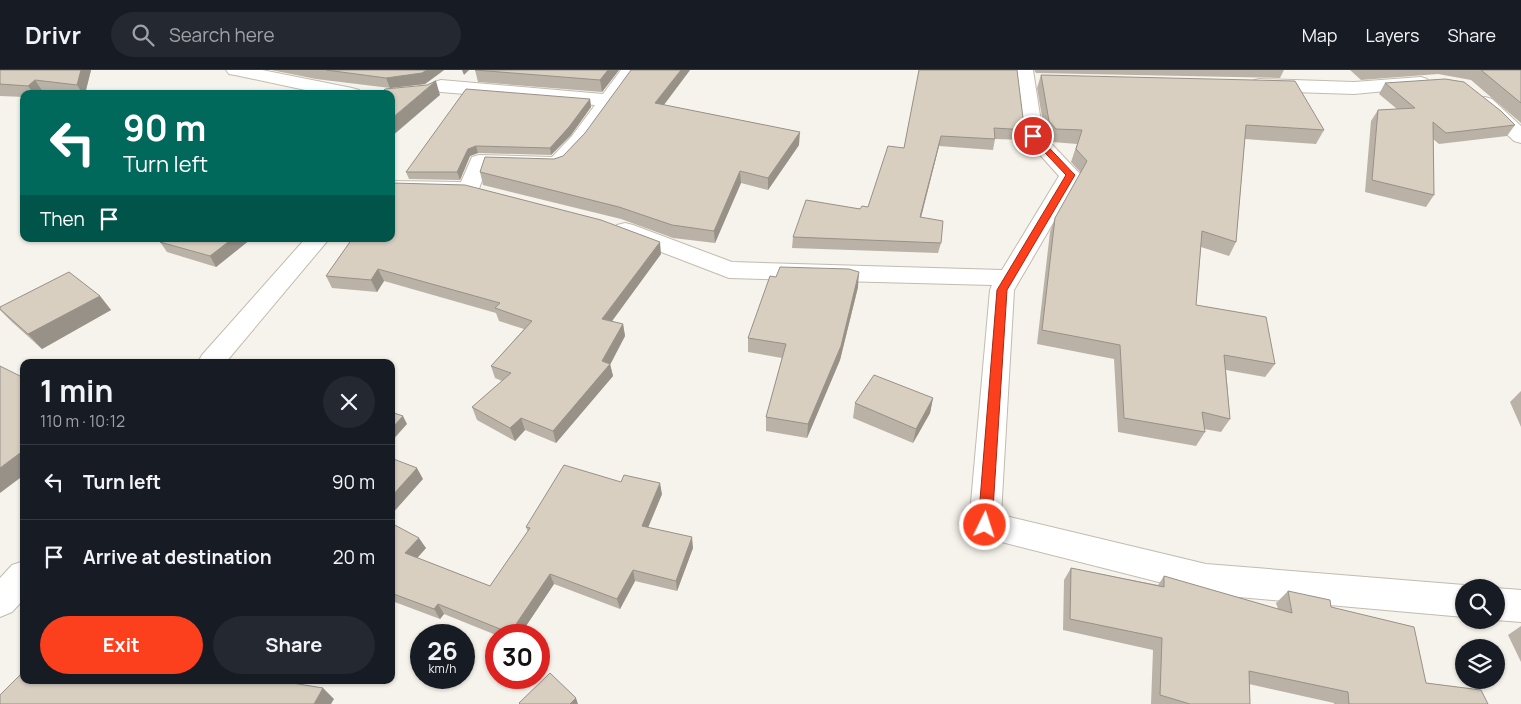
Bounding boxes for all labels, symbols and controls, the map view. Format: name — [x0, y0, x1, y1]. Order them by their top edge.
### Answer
search box — [111, 12, 461, 57]
text: Drivr — [25, 18, 81, 51]
icon: search — [129, 21, 157, 49]
text: Search here — [169, 22, 275, 48]
text: Map — [1302, 23, 1337, 47]
text: Layers — [1365, 23, 1419, 47]
text: Share — [1447, 23, 1496, 47]
text: 90 m — [123, 104, 206, 152]
icon: left — [40, 110, 105, 175]
pin — [1012, 115, 1054, 157]
icon: arrive — [1019, 122, 1047, 150]
text: Turn left — [123, 149, 208, 179]
icon: arrive — [95, 205, 123, 233]
text: Then — [40, 206, 85, 232]
text: 1 min — [40, 370, 113, 411]
button: close — [323, 376, 375, 428]
text: 110 m · 10:12 — [40, 410, 125, 432]
icon: left — [40, 468, 68, 496]
text: Turn left — [83, 469, 161, 495]
text: 90 m — [332, 469, 375, 495]
position arrow — [958, 498, 1010, 550]
icon: arrive — [40, 543, 68, 571]
text: Arrive at destination — [83, 544, 272, 570]
text: 20 m — [333, 544, 375, 570]
map controls — [1455, 579, 1505, 689]
button: search — [1455, 579, 1505, 629]
button: Exit — [40, 616, 203, 674]
button: Share — [213, 616, 375, 674]
speed limit sign: 30 — [485, 624, 550, 689]
text: 26 — [427, 633, 458, 668]
button: layers — [1455, 639, 1505, 689]
text: km/h — [429, 660, 456, 677]

